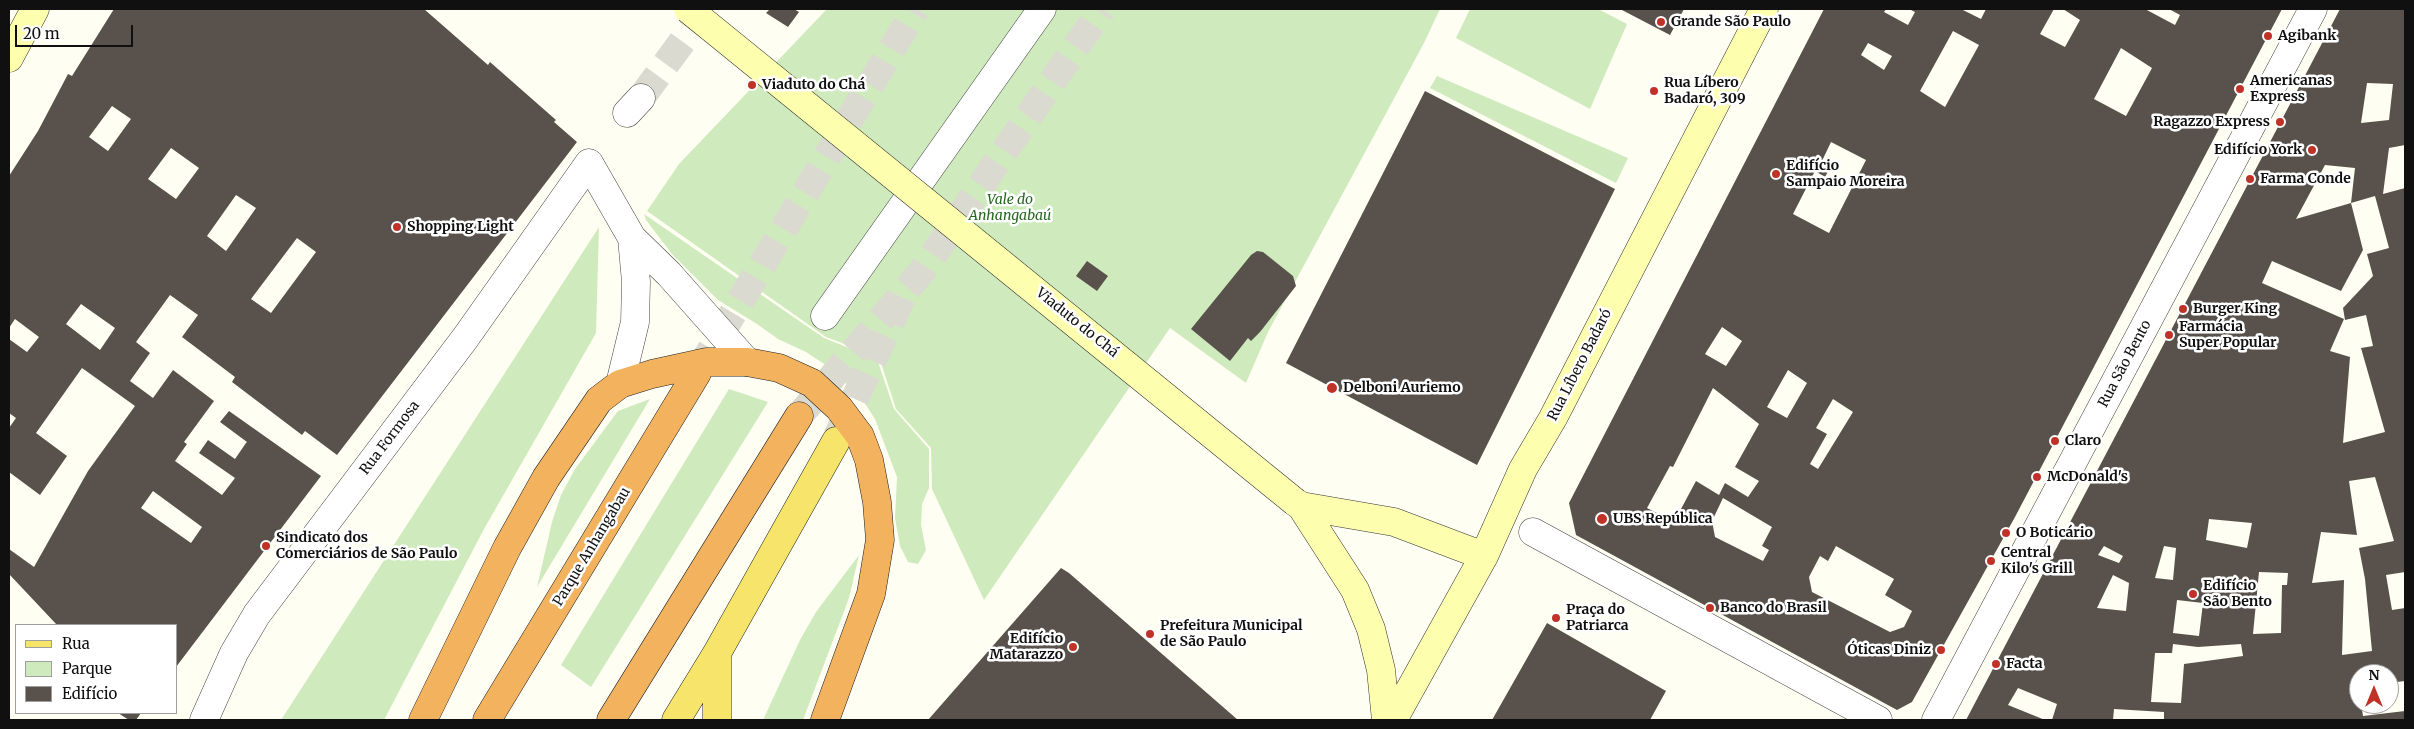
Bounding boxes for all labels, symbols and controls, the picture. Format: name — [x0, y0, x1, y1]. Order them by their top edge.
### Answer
place label: Grande São Paulo — [1671, 14, 1791, 30]
scale bar — [18, 15, 135, 47]
marker: Grande São Paulo — [1655, 16, 1667, 28]
text: 20 m — [23, 24, 60, 43]
place label: Agibank — [2278, 28, 2336, 44]
marker: Agibank — [2262, 30, 2274, 42]
place label: Americanas Express — [2250, 73, 2332, 105]
place label: Rua Líbero Badaró, 309 — [1664, 75, 1746, 108]
place label: Viaduto do Chá — [762, 77, 865, 93]
marker: Viaduto do Chá — [746, 79, 758, 91]
marker: Americanas Express — [2234, 83, 2246, 95]
marker: Rua Líbero Badaró, 309 — [1648, 85, 1660, 97]
place label: Ragazzo Express — [2153, 114, 2270, 130]
marker: Ragazzo Express — [2274, 116, 2286, 128]
place label: Edifício York — [2214, 142, 2302, 158]
marker: Edifício York — [2306, 144, 2318, 156]
place label: Edifício Sampaio Moreira — [1786, 158, 1905, 190]
marker: Edifício Sampaio Moreira — [1770, 168, 1782, 180]
place label: Farma Conde — [2260, 171, 2351, 187]
marker: Farma Conde — [2244, 173, 2256, 185]
park label: Vale do Anhangabaú — [969, 192, 1051, 224]
place label: Shopping Light — [407, 219, 514, 235]
marker: Shopping Light — [391, 221, 403, 233]
street label: Viaduto do Chá — [1033, 285, 1121, 361]
place label: Burger King — [2193, 301, 2277, 317]
marker: Burger King — [2177, 303, 2189, 315]
street label: Rua Líbero Badaró — [1545, 306, 1615, 424]
street label: Rua São Bento — [2095, 318, 2155, 410]
place label: Farmácia Super Popular — [2179, 319, 2277, 352]
marker: Farmácia Super Popular — [2163, 329, 2175, 341]
place label: Delboni Auriemo — [1343, 380, 1460, 396]
marker: Delboni Auriemo — [1325, 381, 1339, 395]
street label: Rua Formosa — [357, 398, 423, 478]
place label: Claro — [2065, 433, 2101, 449]
marker: Claro — [2049, 435, 2061, 447]
place label: McDonald's — [2047, 469, 2128, 485]
marker: McDonald's — [2031, 471, 2043, 483]
street label: Parque Anhangabau — [550, 485, 634, 609]
place label: UBS República — [1613, 511, 1713, 527]
marker: UBS República — [1595, 512, 1609, 526]
place label: O Boticário — [2016, 525, 2093, 541]
marker: O Boticário — [2000, 527, 2012, 539]
place label: Sindicato dos Comerciários de São Paulo — [276, 530, 457, 562]
marker: Sindicato dos Comerciários de São Paulo — [260, 540, 272, 552]
place label: Central Kilo's Grill — [2001, 545, 2073, 578]
marker: Central Kilo's Grill — [1985, 555, 1997, 567]
place label: Edifício São Bento — [2203, 578, 2272, 610]
marker: Edifício São Bento — [2187, 588, 2199, 600]
place label: Banco do Brasil — [1720, 600, 1827, 616]
place label: Praça do Patriarca — [1566, 602, 1629, 634]
marker: Banco do Brasil — [1704, 602, 1716, 614]
marker: Praça do Patriarca — [1550, 612, 1562, 624]
place label: Prefeitura Municipal de São Paulo — [1160, 618, 1303, 650]
legend — [15, 624, 178, 714]
marker: Prefeitura Municipal de São Paulo — [1144, 628, 1156, 640]
place label: Edifício Matarazzo — [990, 631, 1063, 664]
text: Rua — [62, 634, 90, 653]
marker: Edifício Matarazzo — [1067, 641, 1079, 653]
place label: Óticas Diniz — [1847, 642, 1931, 658]
marker: Óticas Diniz — [1935, 644, 1947, 656]
place label: Facta — [2006, 656, 2043, 672]
marker: Facta — [1990, 658, 2002, 670]
text: Parque — [62, 659, 112, 678]
north arrow — [2349, 664, 2399, 714]
text: N — [2368, 666, 2380, 684]
text: Edifício — [62, 684, 117, 703]

